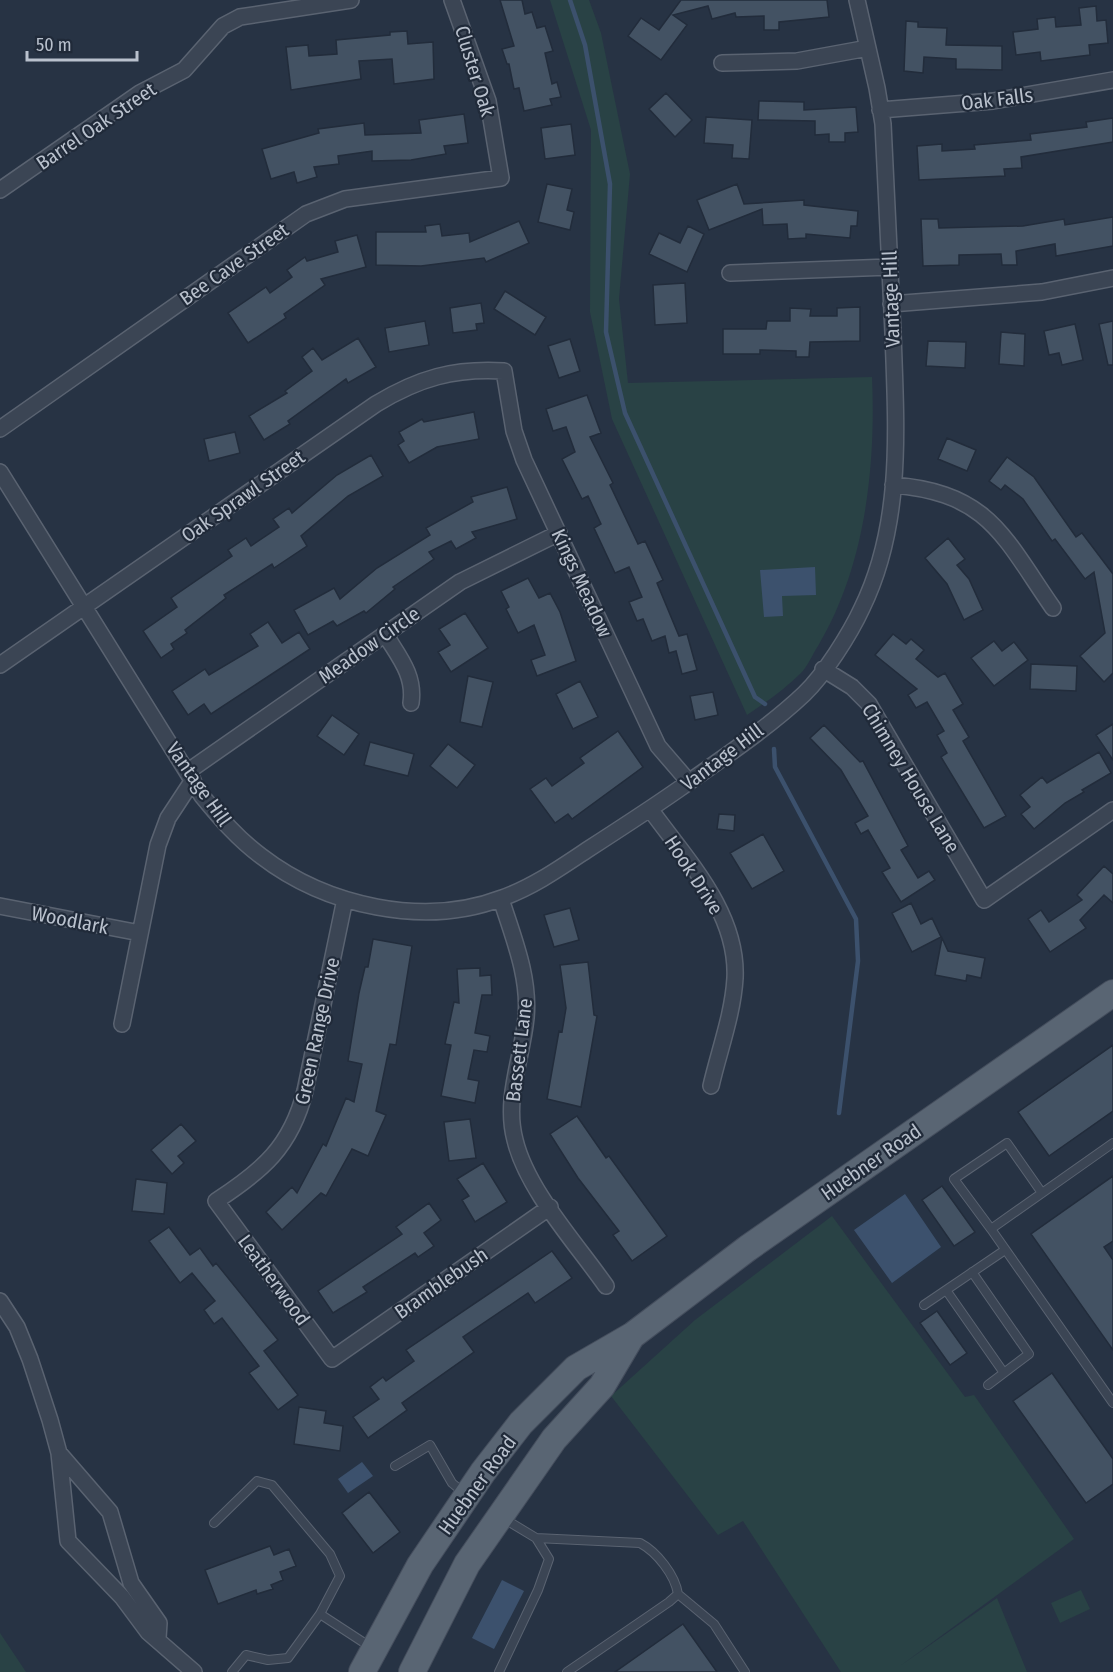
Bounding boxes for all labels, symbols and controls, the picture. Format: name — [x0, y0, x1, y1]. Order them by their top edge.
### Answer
street label: Cluster Oak — [450, 23, 500, 120]
scale bar — [27, 24, 136, 62]
text: 50 m — [36, 34, 72, 56]
street label: Barrel Oak Street — [32, 77, 161, 175]
street label: Oak Falls — [960, 83, 1034, 115]
street label: Bee Cave Street — [175, 217, 293, 310]
street label: Vantage Hill — [877, 250, 905, 348]
street label: Oak Sprawl Street — [177, 444, 310, 547]
street label: Kings Meadow — [546, 525, 618, 641]
street label: Meadow Circle — [314, 601, 424, 689]
street label: Chimney House Lane — [857, 699, 965, 857]
street label: Vantage Hill — [676, 718, 768, 796]
street label: Vantage Hill — [161, 737, 237, 831]
street label: Hook Drive — [660, 831, 728, 919]
street label: Woodlark — [30, 901, 111, 939]
street label: Green Range Drive — [290, 955, 344, 1107]
street label: Bassett Lane — [501, 997, 537, 1103]
street label: Huebner Road — [816, 1119, 926, 1205]
street label: Leatherwood — [233, 1230, 315, 1330]
street label: Bramblebush — [390, 1242, 492, 1324]
street label: Huebner Road — [433, 1431, 521, 1539]

